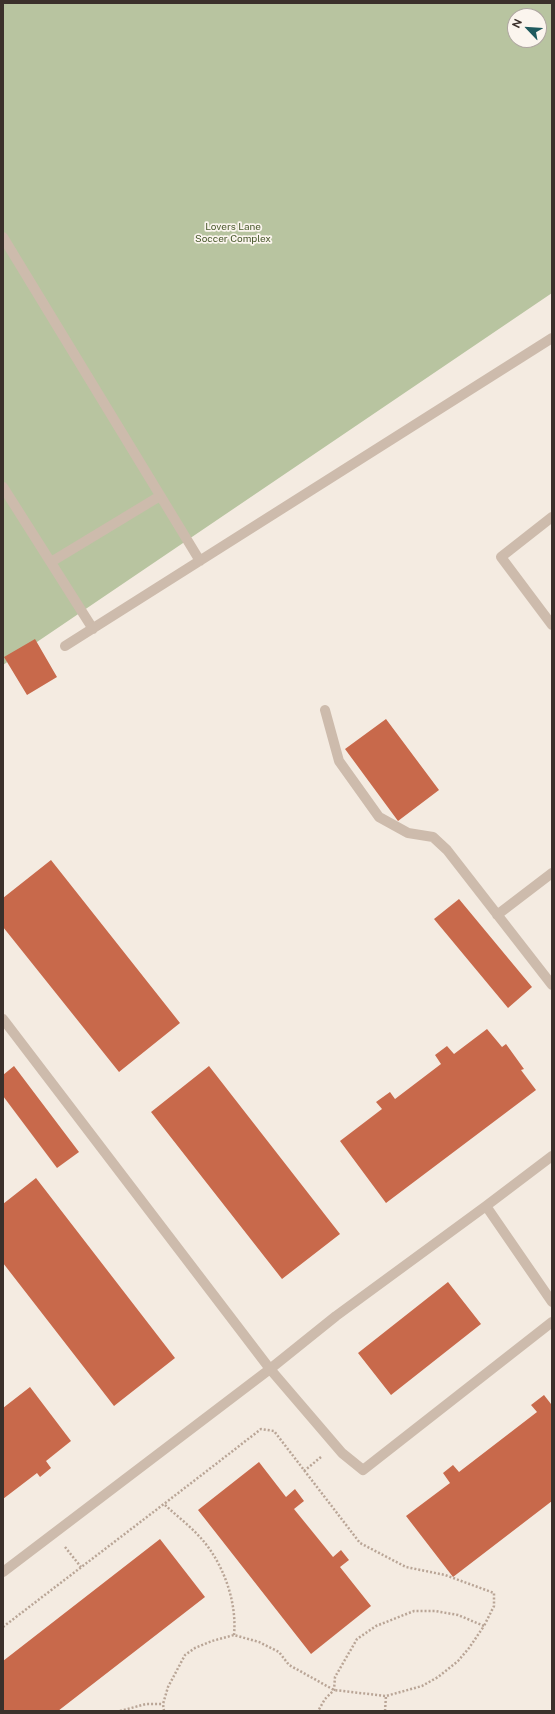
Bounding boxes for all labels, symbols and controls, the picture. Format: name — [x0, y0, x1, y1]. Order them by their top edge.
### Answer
north arrow — [507, 8, 547, 48]
text: N — [510, 17, 524, 30]
park label: Lovers Lane Soccer Complex — [195, 221, 271, 244]

